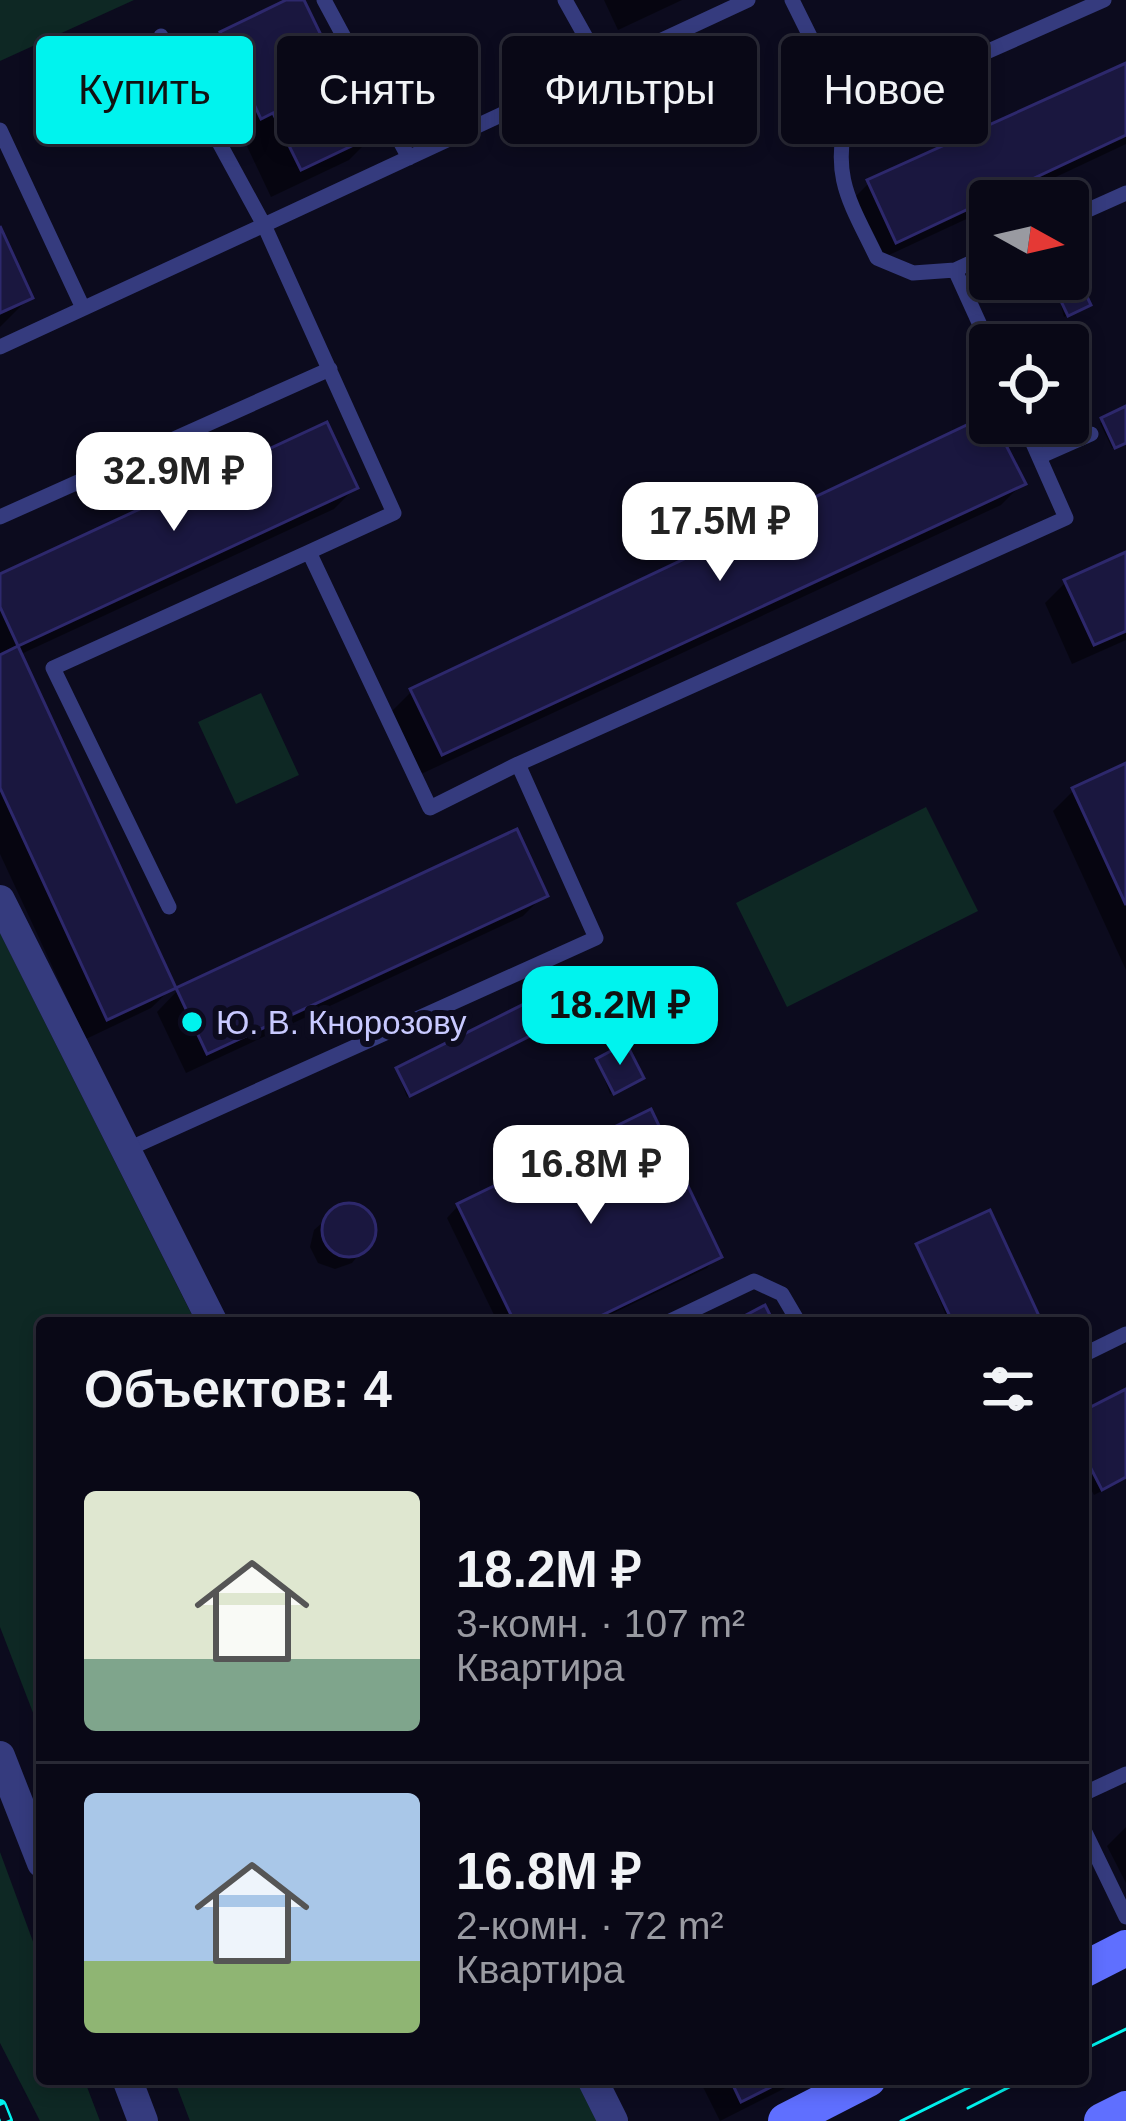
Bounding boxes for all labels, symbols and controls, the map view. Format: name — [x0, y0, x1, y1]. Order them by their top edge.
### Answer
chip: Купить — [36, 36, 253, 144]
chip: Снять — [277, 36, 478, 144]
chip: Фильтры — [502, 36, 757, 144]
chip: Новое — [781, 36, 988, 144]
north arrow — [969, 180, 1089, 300]
map controls — [969, 180, 1089, 444]
button: locate — [969, 324, 1089, 444]
pin: 32.9M ₽ — [63, 432, 285, 534]
text: 32.9M ₽ — [103, 449, 245, 492]
pin: 17.5M ₽ — [609, 482, 831, 584]
text: 17.5M ₽ — [649, 499, 791, 542]
pin: 18.2M ₽ — [509, 966, 731, 1068]
text: 18.2M ₽ — [549, 983, 691, 1026]
place label: Ю. В. Кнорозову — [216, 1004, 467, 1041]
marker: Ю. В. Кнорозову — [179, 1009, 205, 1035]
pin: 16.8M ₽ — [480, 1125, 702, 1227]
text: 16.8M ₽ — [520, 1142, 662, 1185]
icon: filters — [975, 1356, 1041, 1422]
text: Объектов: 4 — [84, 1361, 392, 1418]
icon: home — [180, 1539, 324, 1683]
text: 18.2M ₽ — [456, 1541, 642, 1598]
text: 3-комн. · 107 m² — [456, 1602, 745, 1645]
text: Квартира — [456, 1646, 625, 1689]
icon: home — [180, 1841, 324, 1985]
text: 16.8M ₽ — [456, 1843, 642, 1900]
text: 2-комн. · 72 m² — [456, 1904, 723, 1947]
text: Квартира — [456, 1948, 625, 1991]

